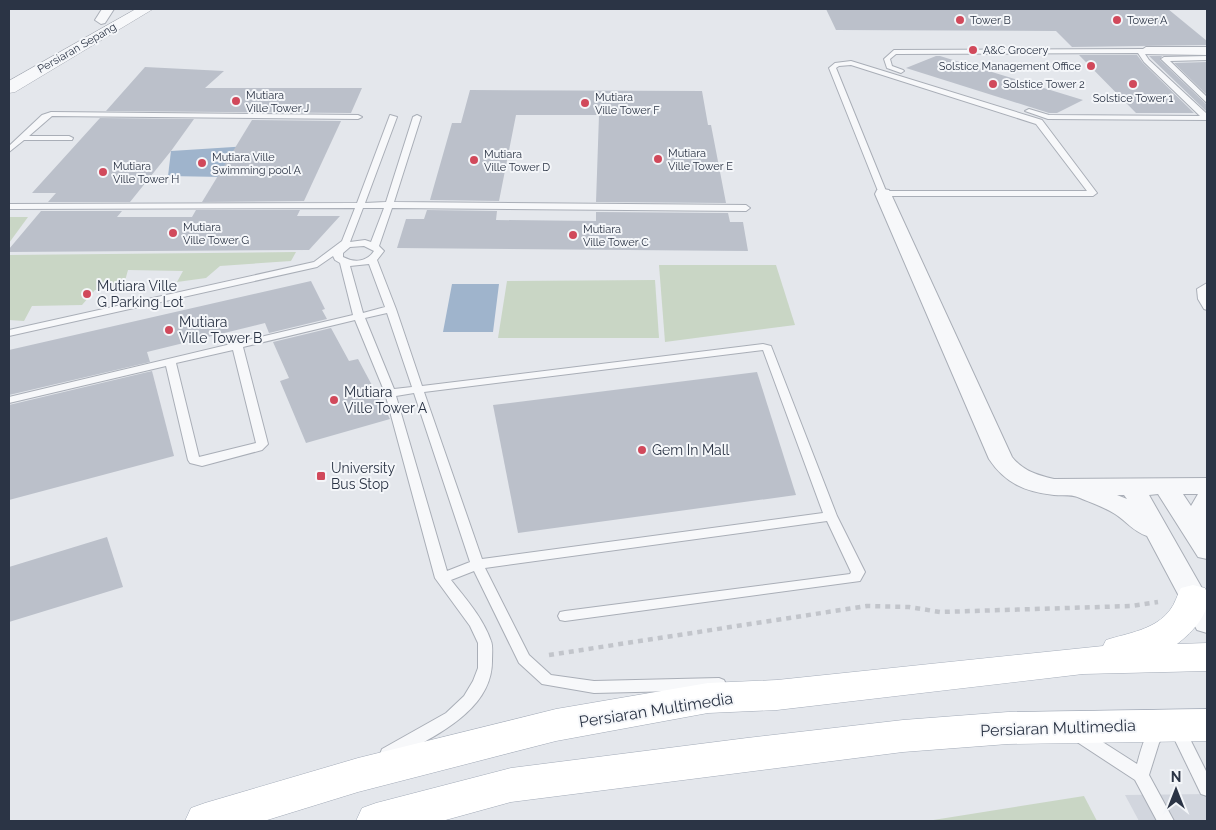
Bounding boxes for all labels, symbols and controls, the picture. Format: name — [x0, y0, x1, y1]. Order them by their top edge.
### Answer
marker: Tower B — [954, 14, 966, 26]
place label: Tower B — [970, 14, 1011, 27]
marker: Tower A — [1111, 14, 1123, 26]
place label: Tower A — [1127, 14, 1168, 27]
street label: Persiaran Sepang — [35, 20, 119, 76]
marker: A&C Grocery — [967, 44, 979, 56]
place label: A&C Grocery — [983, 44, 1048, 57]
place label: Solstice Management Office — [939, 60, 1082, 73]
marker: Solstice Management Office — [1085, 60, 1097, 72]
marker: Solstice Tower 2 — [987, 78, 999, 90]
place label: Solstice Tower 2 — [1003, 78, 1085, 91]
marker: Solstice Tower 1 — [1127, 78, 1139, 90]
place label: Mutiara Ville Tower J — [246, 89, 309, 115]
place label: Mutiara Ville Tower F — [595, 91, 660, 117]
place label: Solstice Tower 1 — [1093, 92, 1174, 105]
marker: Mutiara Ville Tower J — [230, 95, 242, 107]
marker: Mutiara Ville Tower F — [579, 97, 591, 109]
place label: Mutiara Ville Tower E — [668, 147, 733, 173]
place label: Mutiara Ville Tower D — [484, 148, 550, 174]
place label: Mutiara Ville Swimming pool A — [212, 151, 301, 177]
marker: Mutiara Ville Tower E — [652, 153, 664, 165]
marker: Mutiara Ville Tower D — [468, 154, 480, 166]
marker: Mutiara Ville Swimming pool A — [196, 157, 208, 169]
place label: Mutiara Ville Tower H — [113, 160, 179, 186]
marker: Mutiara Ville Tower H — [97, 166, 109, 178]
place label: Mutiara Ville Tower G — [183, 221, 249, 247]
place label: Mutiara Ville Tower C — [583, 223, 649, 249]
marker: Mutiara Ville Tower G — [167, 227, 179, 239]
marker: Mutiara Ville Tower C — [567, 229, 579, 241]
place label: Mutiara Ville G Parking Lot — [97, 278, 184, 310]
marker: Mutiara Ville G Parking Lot — [81, 288, 93, 300]
place label: Mutiara Ville Tower B — [179, 314, 262, 346]
marker: Mutiara Ville Tower B — [163, 324, 175, 336]
place label: Mutiara Ville Tower A — [344, 384, 428, 416]
marker: Mutiara Ville Tower A — [328, 394, 340, 406]
place label: Gem In Mall — [652, 442, 730, 458]
marker: Gem In Mall — [636, 444, 648, 456]
place label: University Bus Stop — [331, 460, 396, 492]
marker: University Bus Stop — [315, 470, 327, 482]
street label: Persiaran Multimedia — [578, 688, 734, 732]
street label: Persiaran Multimedia — [980, 716, 1136, 740]
north arrow — [1151, 765, 1201, 815]
text: N — [1171, 769, 1181, 785]

